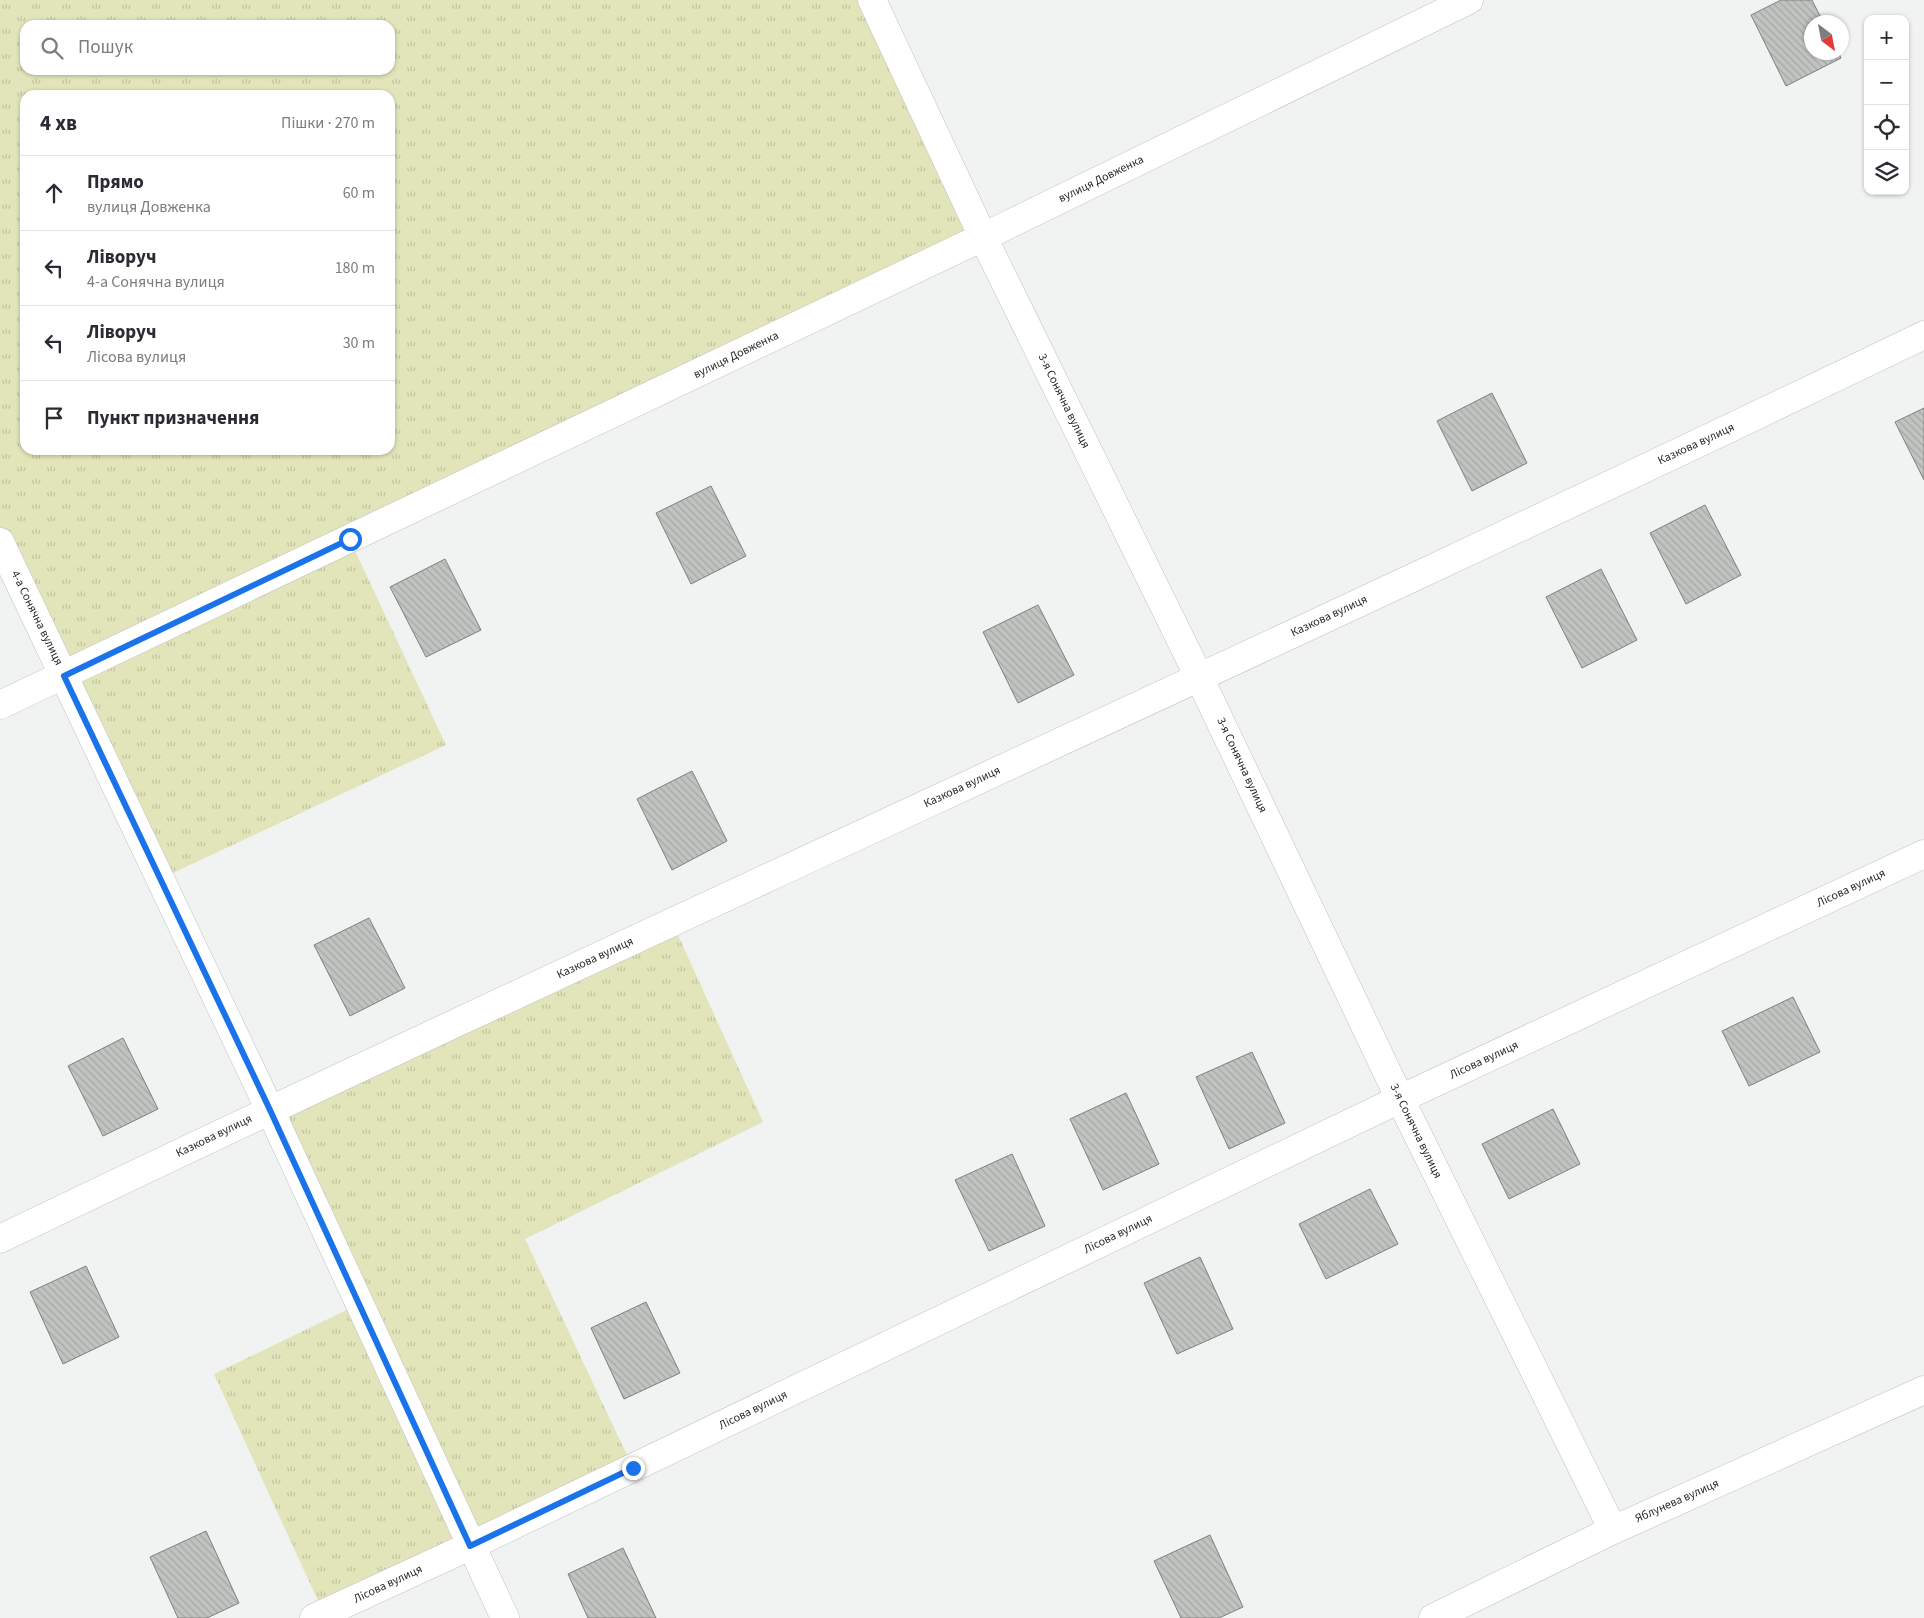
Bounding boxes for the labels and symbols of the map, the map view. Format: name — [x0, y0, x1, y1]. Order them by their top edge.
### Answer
north arrow — [1804, 15, 1849, 60]
street label: вулиця Довженка — [1056, 151, 1146, 207]
street label: вулиця Довженка — [691, 327, 781, 383]
street label: 3-я Сонячна вулиця — [1034, 351, 1094, 451]
street label: Казкова вулиця — [1655, 419, 1737, 469]
route start — [339, 528, 362, 551]
street label: 4-а Сонячна вулиця — [7, 568, 67, 668]
street label: Казкова вулиця — [1288, 591, 1370, 641]
street label: 3-я Сонячна вулиця — [1212, 715, 1272, 815]
street label: Казкова вулиця — [921, 762, 1003, 812]
street label: Лісова вулиця — [1814, 865, 1888, 911]
street label: Казкова вулиця — [554, 933, 636, 983]
street label: Лісова вулиця — [1447, 1037, 1521, 1083]
street label: 3-я Сонячна вулиця — [1386, 1081, 1446, 1181]
street label: Казкова вулиця — [173, 1110, 255, 1162]
street label: Лісова вулиця — [1081, 1210, 1155, 1258]
street label: Лісова вулиця — [716, 1386, 790, 1434]
route end — [622, 1457, 645, 1480]
street label: Яблунева вулиця — [1632, 1475, 1722, 1527]
street label: Лісова вулиця — [351, 1561, 425, 1607]

